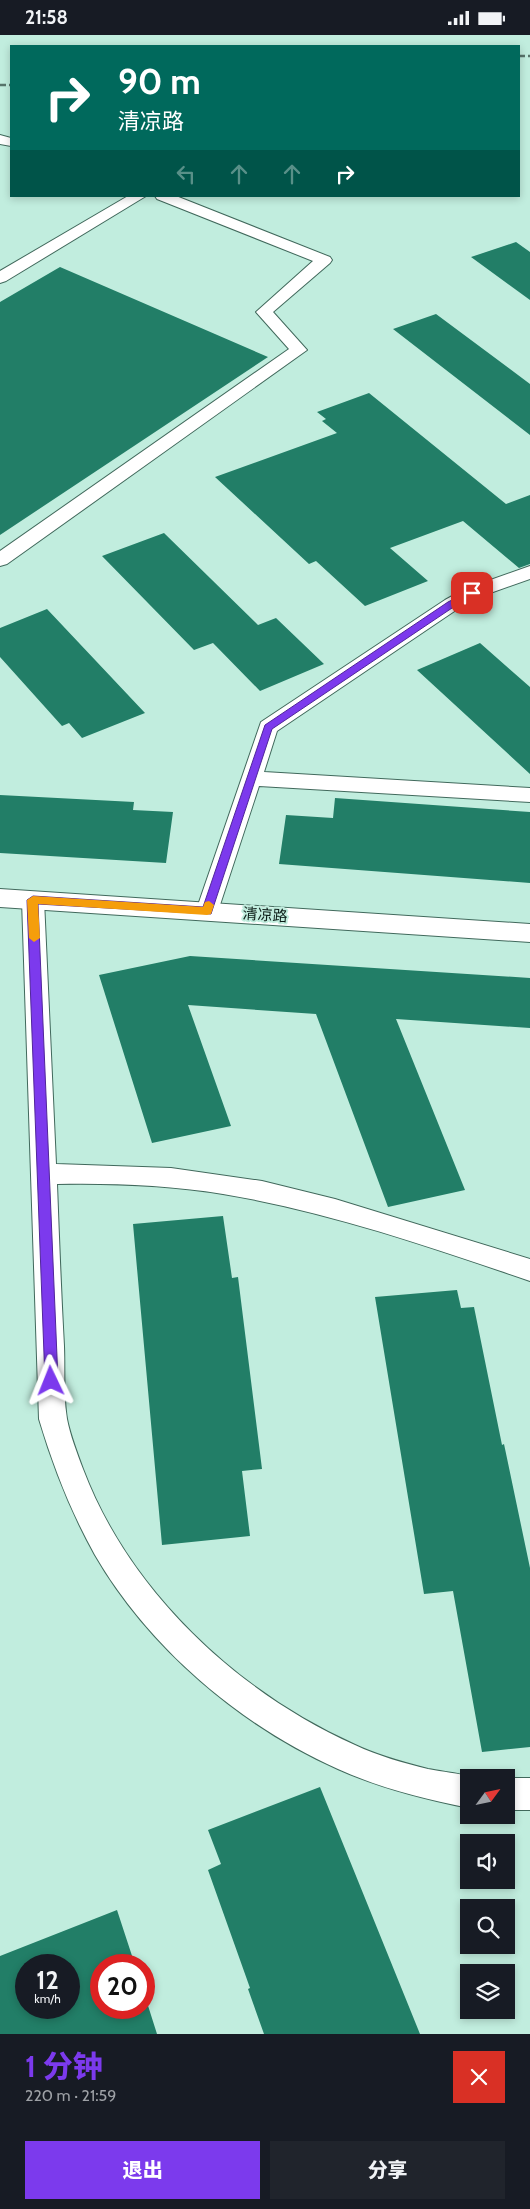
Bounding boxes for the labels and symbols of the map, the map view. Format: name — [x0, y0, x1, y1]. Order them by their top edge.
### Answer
pin — [451, 572, 493, 614]
street label: 清凉路 — [242, 904, 288, 926]
position arrow — [24, 1354, 76, 1406]
north arrow — [460, 1769, 515, 1824]
speed limit sign: 20 — [90, 1954, 155, 2019]

